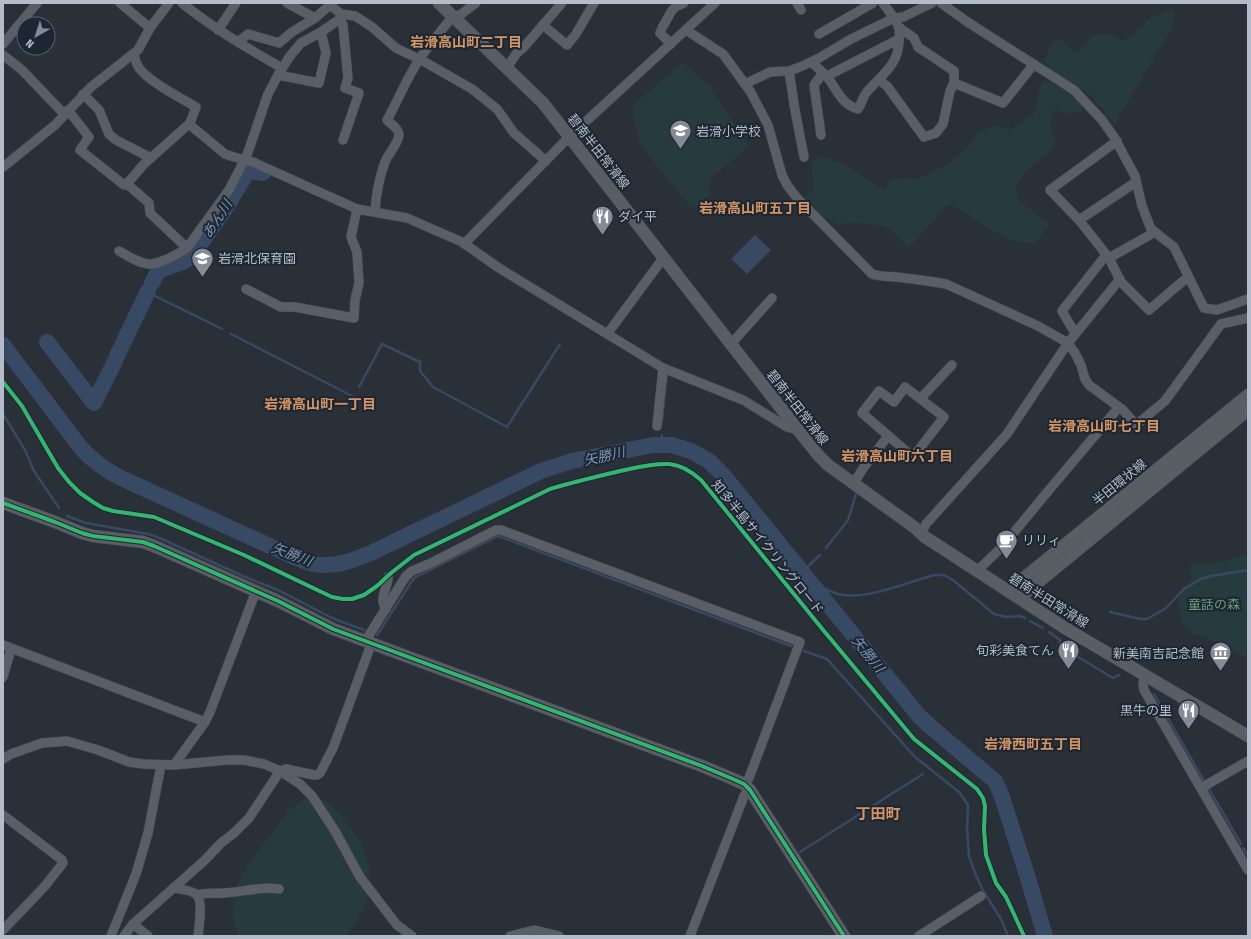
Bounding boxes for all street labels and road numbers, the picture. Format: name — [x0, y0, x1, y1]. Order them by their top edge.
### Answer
street label: 碧南半田常滑線 — [565, 111, 633, 192]
street label: 碧南半田常滑線 — [764, 367, 832, 448]
street label: 半田環状線 — [1089, 456, 1149, 509]
street label: 知多半島サイクリングロード — [709, 477, 827, 618]
street label: 碧南半田常滑線 — [1006, 570, 1091, 631]

